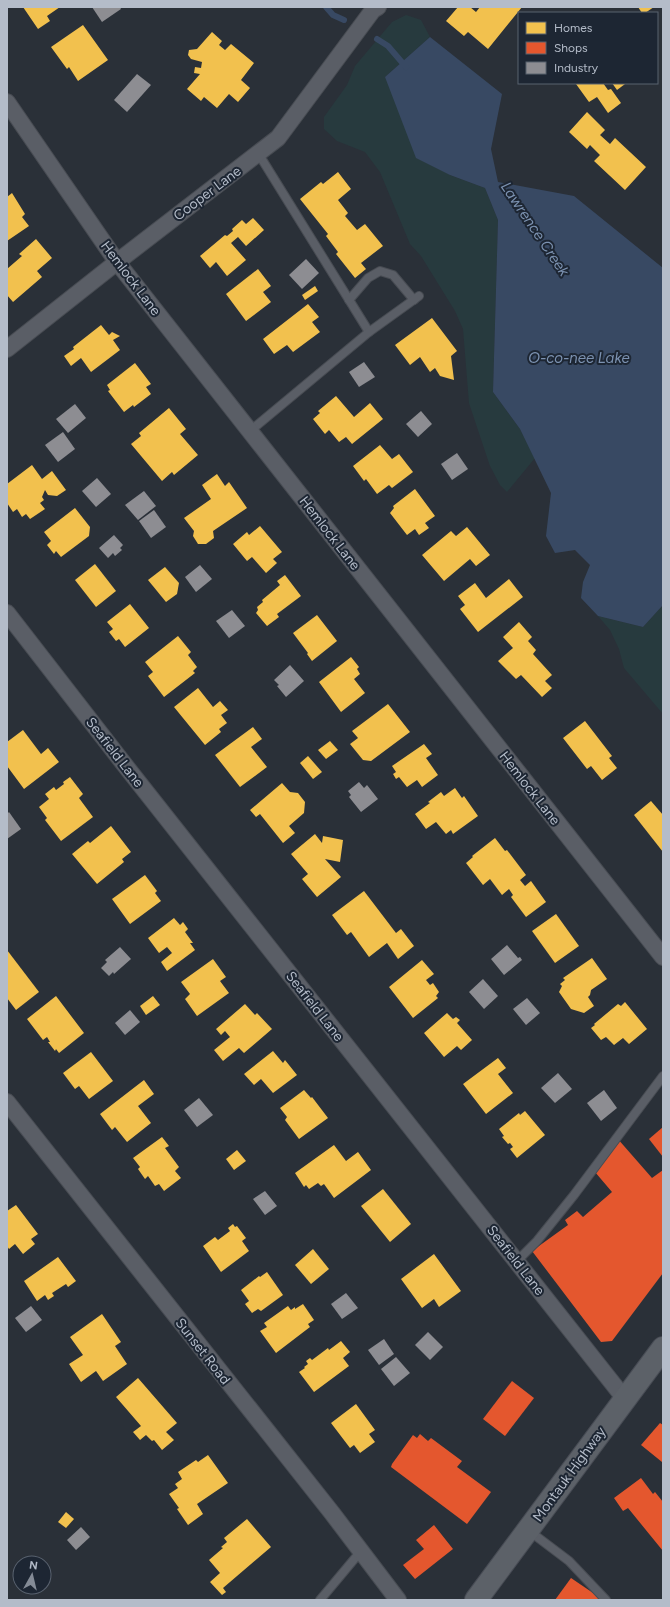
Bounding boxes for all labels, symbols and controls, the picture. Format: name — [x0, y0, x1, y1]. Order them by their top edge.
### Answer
legend — [518, 12, 658, 84]
text: Homes — [554, 21, 593, 35]
text: Shops — [554, 41, 588, 55]
text: Industry — [554, 61, 599, 75]
street label: Cooper Lane — [170, 162, 245, 224]
water label: Lawrence Creek — [497, 178, 574, 280]
street label: Hemlock Lane — [97, 238, 164, 319]
water label: O-co-nee Lake — [528, 349, 630, 367]
street label: Hemlock Lane — [296, 493, 364, 574]
street label: Seafield Lane — [82, 714, 147, 791]
street label: Hemlock Lane — [496, 748, 564, 829]
street label: Seafield Lane — [282, 968, 347, 1045]
street label: Seafield Lane — [483, 1222, 548, 1299]
street label: Sunset Road — [171, 1315, 234, 1388]
street label: Montauk Highway — [529, 1423, 610, 1525]
north arrow — [12, 1555, 52, 1595]
text: N — [28, 1559, 38, 1573]

